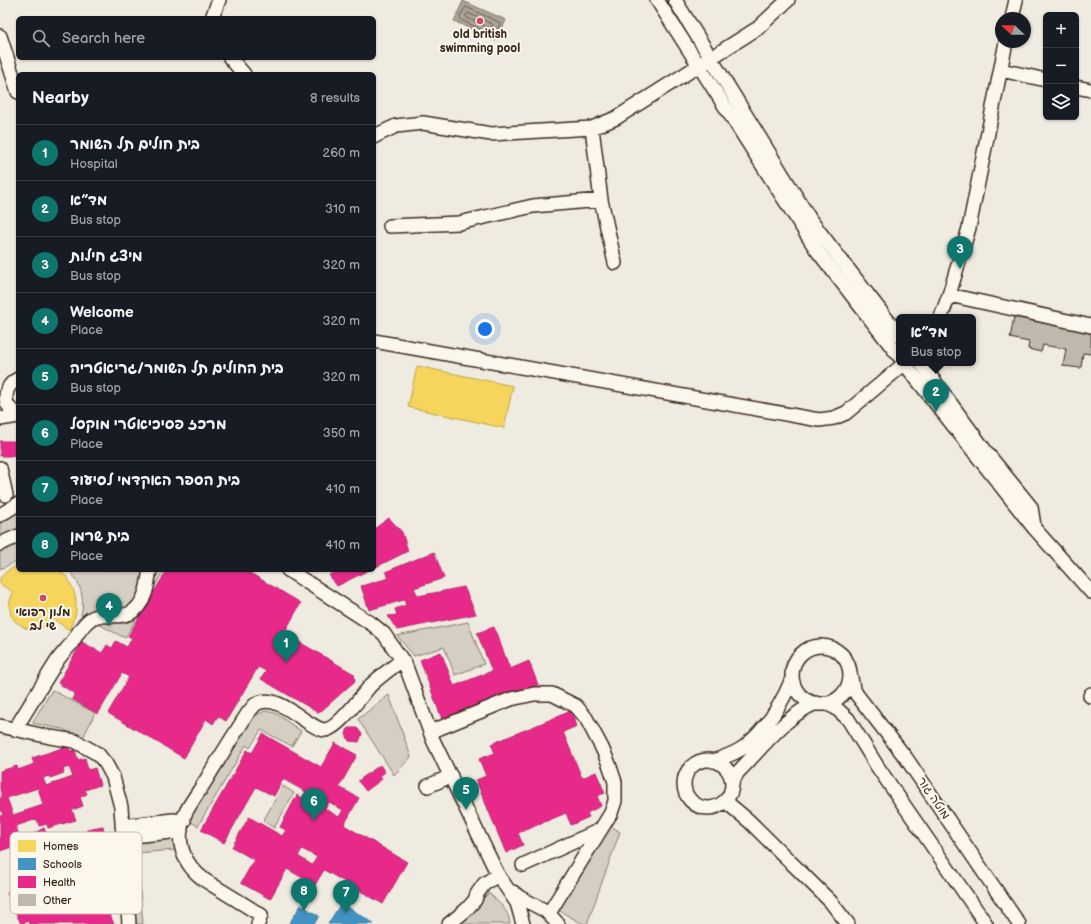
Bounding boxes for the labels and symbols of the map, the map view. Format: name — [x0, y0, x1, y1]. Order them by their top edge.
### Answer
north arrow — [995, 12, 1031, 48]
marker: old british swimming pool — [475, 16, 485, 26]
place label: old british swimming pool — [440, 27, 520, 56]
pin: 3 — [947, 236, 973, 269]
your location — [475, 319, 495, 339]
pin: 2 — [923, 379, 949, 412]
marker: מלון רפואי שי לב — [38, 593, 48, 603]
pin: 4 — [96, 593, 122, 626]
place label: מלון רפואי שי לב — [16, 605, 71, 634]
pin: 1 — [273, 630, 299, 663]
street label: מוטה גור — [914, 774, 953, 822]
pin: 5 — [453, 777, 479, 810]
pin: 6 — [301, 788, 327, 821]
legend — [10, 832, 142, 914]
text: Homes — [43, 840, 79, 853]
text: Schools — [43, 858, 83, 871]
text: Health — [43, 876, 76, 889]
pin: 8 — [291, 878, 317, 911]
pin: 7 — [333, 880, 359, 913]
text: Other — [43, 894, 72, 907]

